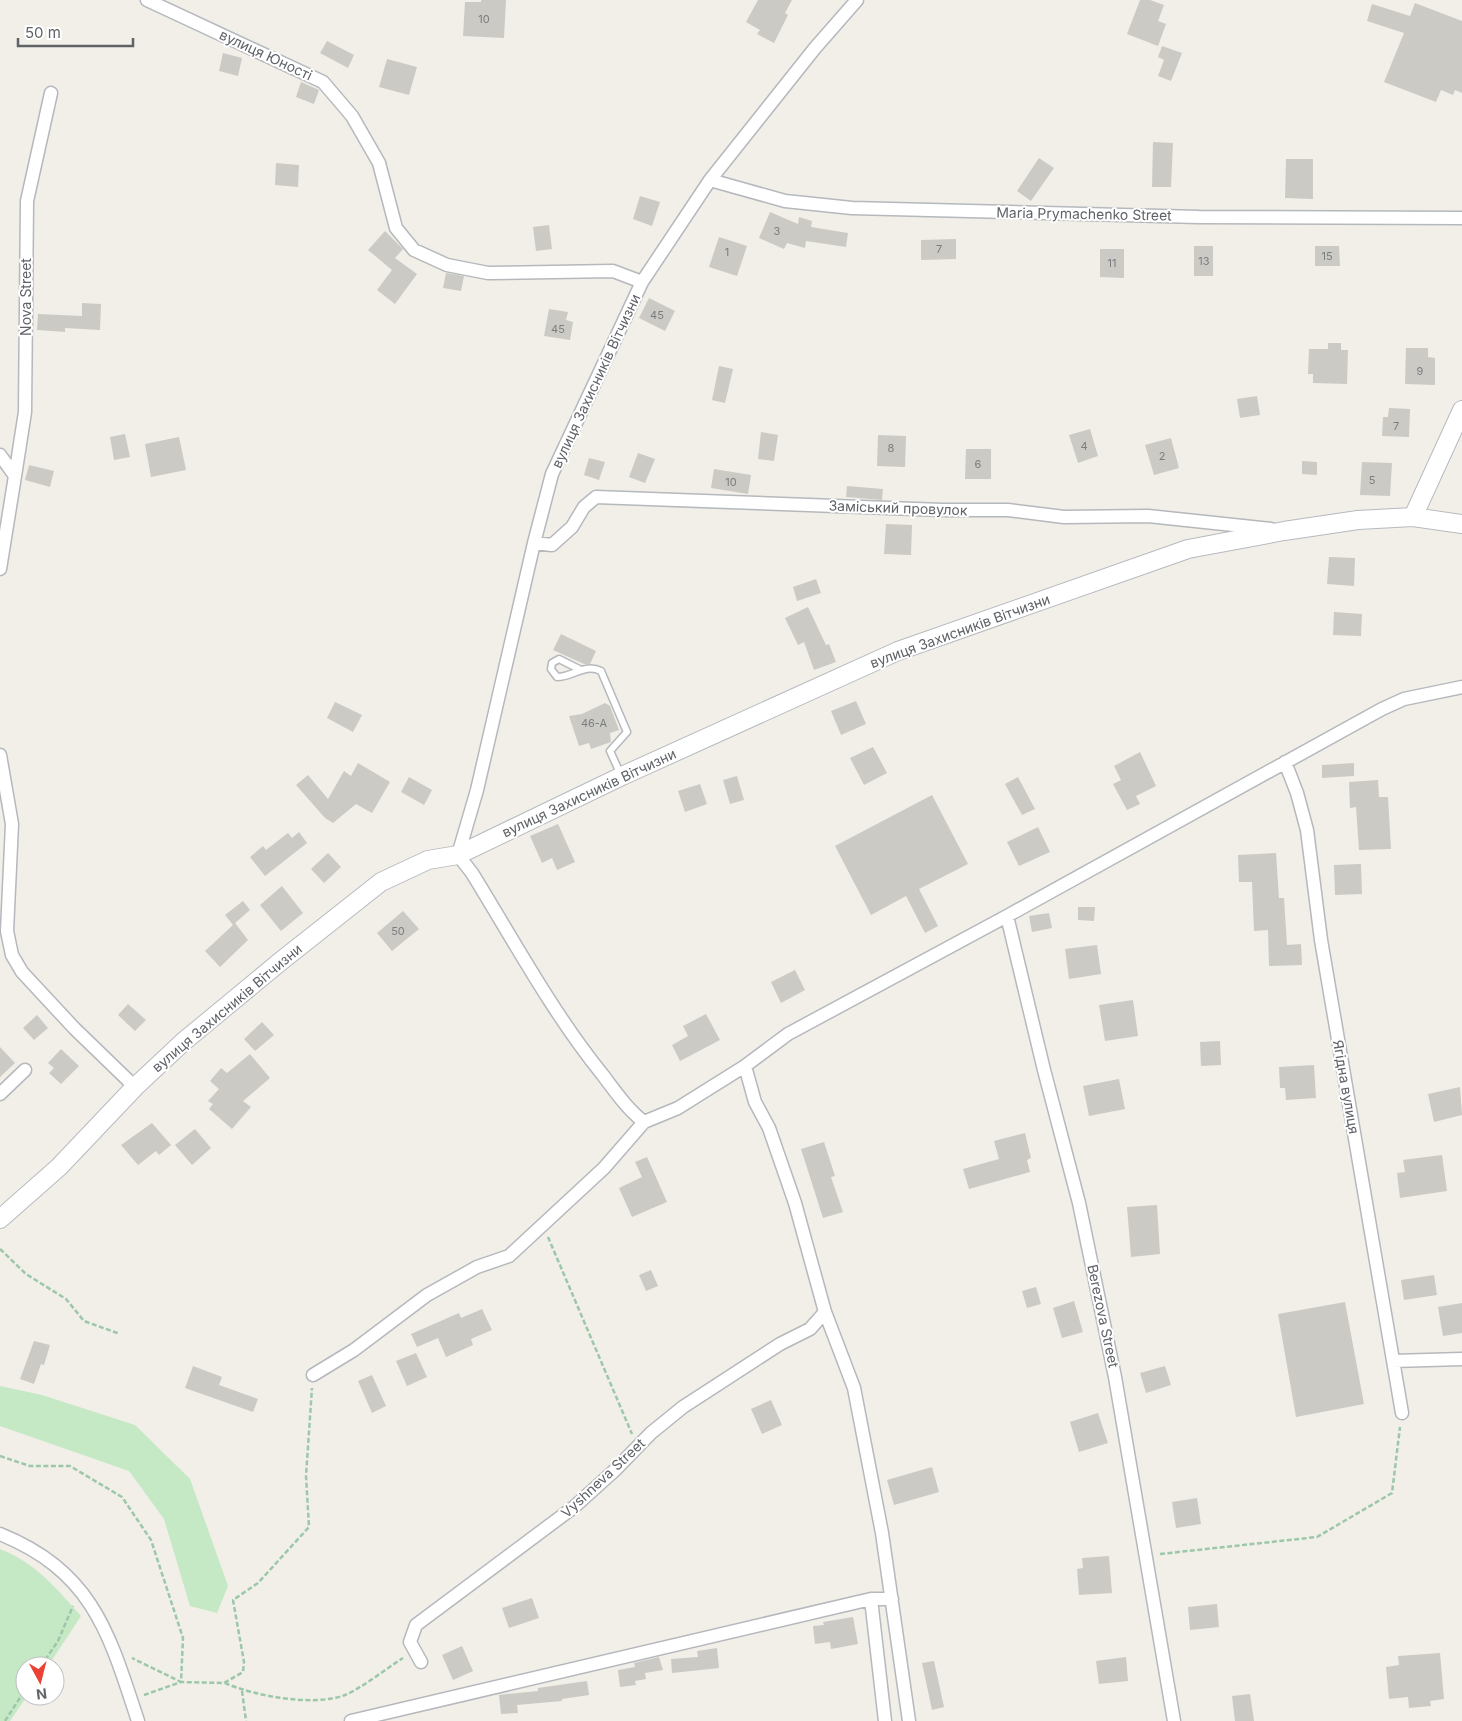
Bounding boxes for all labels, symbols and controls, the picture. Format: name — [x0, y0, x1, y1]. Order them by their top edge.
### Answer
house number: 10 — [478, 12, 490, 26]
scale bar — [18, 15, 132, 47]
text: 50 m — [25, 23, 61, 42]
street label: вулиця Юності — [217, 26, 315, 83]
street label: Maria Prymachenko Street — [996, 203, 1172, 224]
house number: 3 — [774, 224, 781, 238]
house number: 7 — [936, 242, 942, 256]
house number: 1 — [725, 245, 729, 259]
house number: 15 — [1321, 249, 1333, 263]
house number: 13 — [1198, 254, 1210, 268]
house number: 11 — [1108, 256, 1116, 270]
street label: Nova Street — [17, 258, 34, 336]
street label: вулиця Захисників Вітчизни — [548, 291, 643, 471]
house number: 45 — [650, 308, 664, 322]
house number: 45 — [551, 322, 565, 336]
house number: 9 — [1417, 364, 1424, 378]
house number: 7 — [1393, 419, 1399, 433]
house number: 4 — [1080, 439, 1088, 453]
house number: 8 — [888, 441, 895, 455]
house number: 2 — [1159, 449, 1165, 463]
house number: 6 — [975, 457, 982, 471]
house number: 5 — [1369, 473, 1376, 487]
house number: 10 — [725, 475, 737, 489]
street label: Заміський провулок — [828, 497, 968, 518]
street label: вулиця Захисників Вітчизни — [868, 590, 1052, 671]
house number: 46-А — [581, 716, 608, 730]
street label: вулиця Захисників Вітчизни — [499, 745, 679, 840]
house number: 50 — [391, 924, 405, 938]
street label: вулиця Захисників Вітчизни — [148, 940, 305, 1075]
street label: Ягідна вулиця — [1330, 1039, 1363, 1135]
street label: Berezova Street — [1084, 1263, 1123, 1369]
street label: Vyshneva Street — [557, 1434, 648, 1521]
north arrow — [15, 1656, 65, 1706]
text: N — [35, 1685, 48, 1703]

